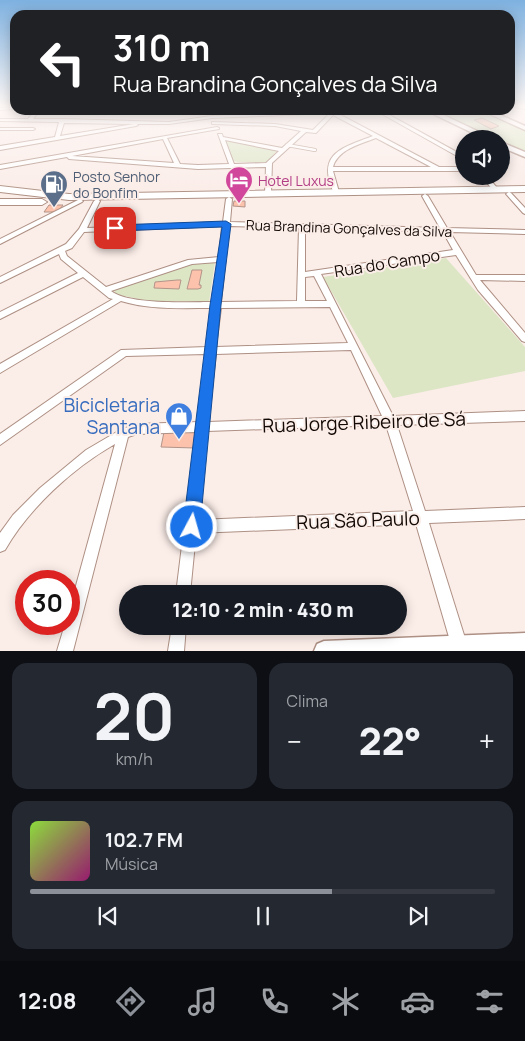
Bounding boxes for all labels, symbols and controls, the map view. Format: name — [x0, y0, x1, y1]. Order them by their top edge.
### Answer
text: 310 m — [113, 24, 210, 72]
icon: left — [30, 30, 95, 95]
text: Rua Brandina Gonçalves da Silva — [113, 69, 437, 99]
map controls — [455, 130, 510, 185]
button: sound — [455, 130, 510, 185]
hotel icon: Hotel Luxus — [224, 165, 254, 204]
place label: Posto Senhor do Bonfim — [73, 167, 160, 202]
fuel station icon: Posto Senhor do Bonfim — [39, 169, 69, 208]
place label: Hotel Luxus — [258, 171, 334, 190]
pin — [94, 207, 136, 249]
icon: arrive — [101, 214, 129, 242]
street label: Rua Brandina Gonçalves da Silva — [246, 215, 452, 241]
street label: Rua do Campo — [333, 244, 441, 282]
place label: Bicicletaria Santana — [63, 392, 160, 440]
shop icon: Bicicletaria Santana — [164, 401, 194, 440]
street label: Rua Jorge Ribeiro de Sá — [262, 405, 466, 439]
position arrow — [165, 500, 217, 552]
street label: Rua São Paulo — [296, 505, 420, 535]
speed limit sign: 30 — [15, 570, 80, 635]
text: 12:10 · 2 min · 430 m — [172, 597, 354, 623]
text: 20 — [94, 671, 175, 760]
text: Clima — [287, 690, 328, 712]
text: 22° — [359, 714, 422, 766]
text: − — [287, 722, 302, 760]
text: + — [479, 722, 495, 760]
text: km/h — [116, 748, 153, 770]
text: 102.7 FM — [105, 827, 183, 853]
text: Música — [105, 853, 158, 875]
icon: previous — [94, 902, 122, 930]
icon: pause — [249, 902, 277, 930]
icon: next — [404, 902, 432, 930]
icon: directions — [113, 984, 148, 1019]
icon: music — [185, 984, 220, 1019]
icon: phone — [257, 984, 292, 1019]
icon: climate — [328, 984, 363, 1019]
icon: car — [400, 984, 435, 1019]
icon: filters — [472, 984, 507, 1019]
text: 12:08 — [18, 986, 77, 1016]

